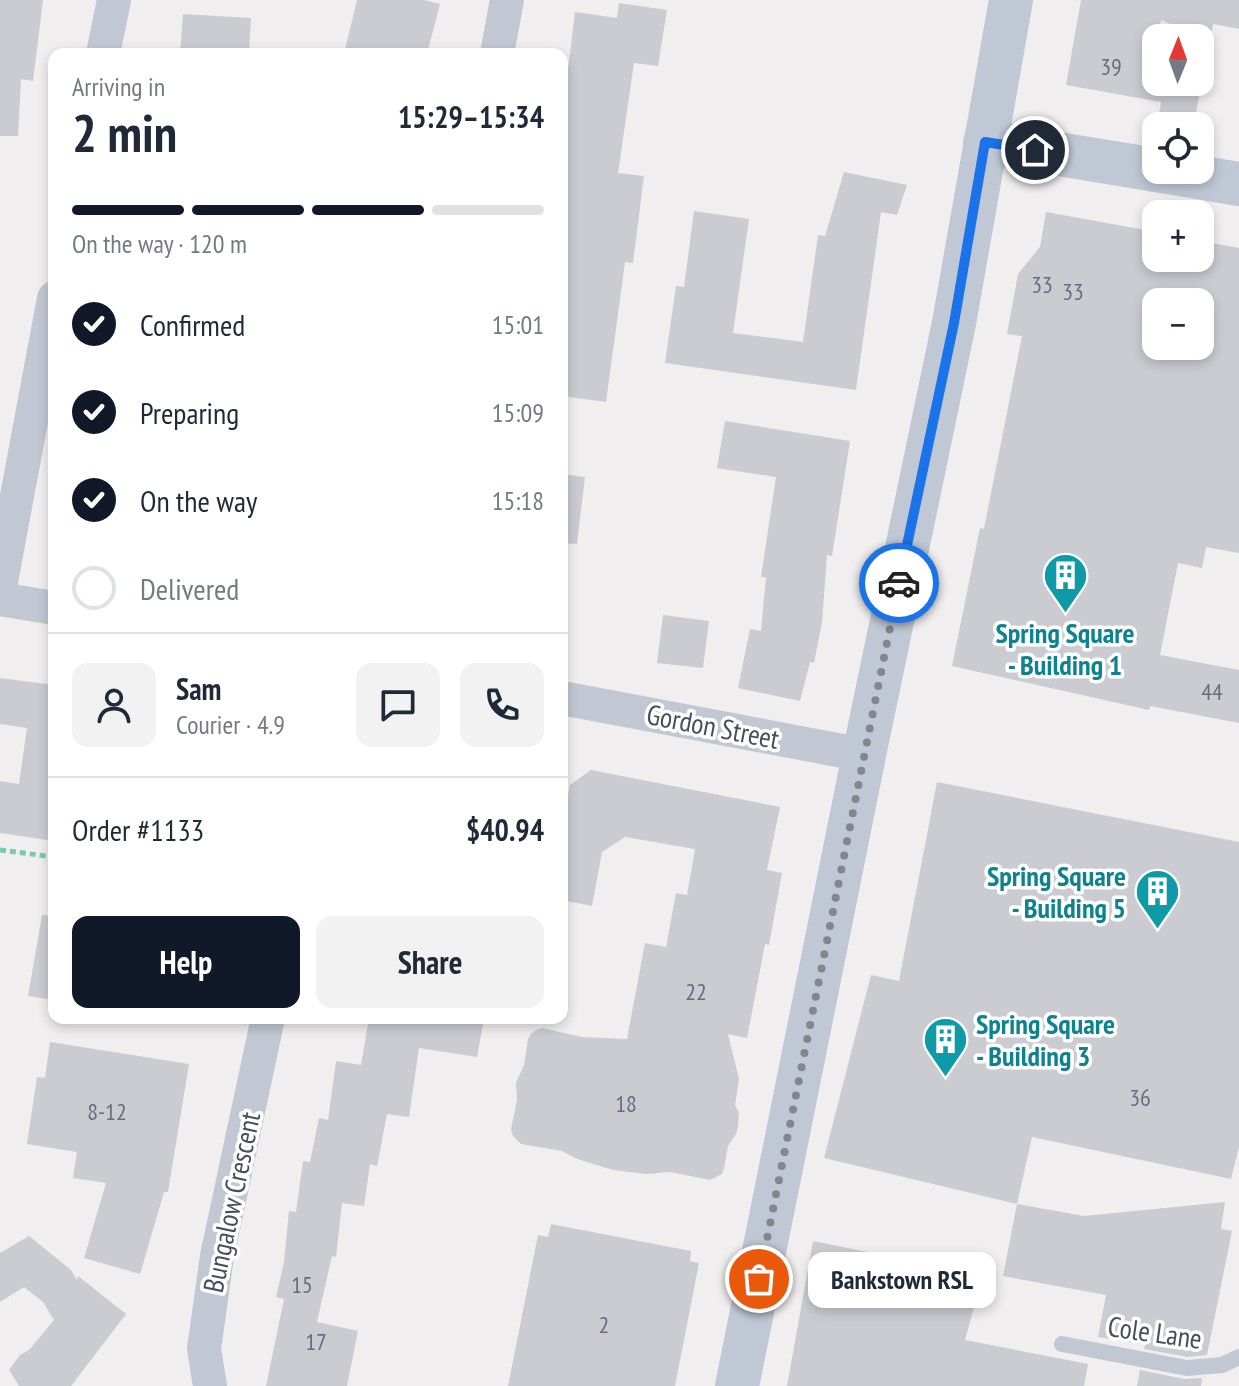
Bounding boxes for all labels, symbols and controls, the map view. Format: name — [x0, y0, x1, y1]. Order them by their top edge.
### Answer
north arrow — [1142, 24, 1214, 96]
map controls — [1142, 24, 1214, 360]
house number: 39 — [1100, 51, 1122, 82]
text: Arriving in — [72, 70, 165, 103]
text: 15:29–15:34 — [398, 97, 544, 136]
text: 2 min — [72, 99, 177, 166]
button: locate — [1142, 112, 1214, 184]
pin — [1001, 116, 1069, 184]
icon: home — [1013, 128, 1057, 172]
button: + — [1142, 200, 1214, 272]
text: On the way · 120 m — [72, 227, 247, 260]
house number: 33 — [1031, 269, 1053, 300]
house number: 33 — [1062, 276, 1084, 307]
button: − — [1142, 288, 1214, 360]
icon: check — [72, 302, 116, 346]
text: Confirmed — [140, 305, 245, 344]
text: 15:01 — [492, 308, 544, 341]
icon: check — [72, 390, 116, 434]
text: Preparing — [140, 393, 239, 432]
text: 15:09 — [492, 396, 544, 429]
icon: check — [72, 478, 116, 522]
text: On the way — [140, 481, 257, 520]
text: 15:18 — [492, 484, 544, 517]
courier — [859, 543, 939, 623]
building icon: Spring Square - Building 1 — [1041, 551, 1089, 614]
icon: car — [877, 561, 921, 605]
text: Delivered — [140, 569, 239, 608]
place label: Spring Square - Building 1 — [996, 614, 1134, 683]
button: person — [72, 663, 156, 747]
button: chat — [356, 663, 440, 747]
button: phone — [460, 663, 544, 747]
text: Sam — [176, 669, 221, 708]
house number: 44 — [1201, 676, 1223, 707]
street label: Gordon Street — [644, 695, 783, 757]
text: Courier · 4.9 — [176, 708, 285, 741]
text: Order #1133 — [72, 810, 204, 849]
text: $40.94 — [466, 810, 544, 849]
place label: Spring Square - Building 5 — [987, 857, 1126, 926]
building icon: Spring Square - Building 5 — [1133, 867, 1181, 930]
button: Help — [72, 916, 300, 1008]
button: Share — [316, 916, 544, 1008]
house number: 22 — [685, 976, 707, 1007]
place label: Spring Square - Building 3 — [976, 1005, 1115, 1074]
building icon: Spring Square - Building 3 — [921, 1015, 969, 1078]
house number: 36 — [1129, 1082, 1151, 1113]
house number: 18 — [615, 1088, 637, 1119]
house number: 8-12 — [87, 1096, 127, 1127]
street label: Bungalow Crescent — [194, 1108, 268, 1296]
pin — [725, 1245, 793, 1313]
callout: Bankstown RSL — [807, 1251, 995, 1307]
icon: bag — [737, 1257, 781, 1301]
text: Bankstown RSL — [831, 1263, 973, 1296]
house number: 15 — [291, 1269, 313, 1300]
street label: Cole Lane — [1106, 1307, 1204, 1357]
house number: 2 — [599, 1309, 609, 1340]
house number: 17 — [305, 1326, 327, 1357]

